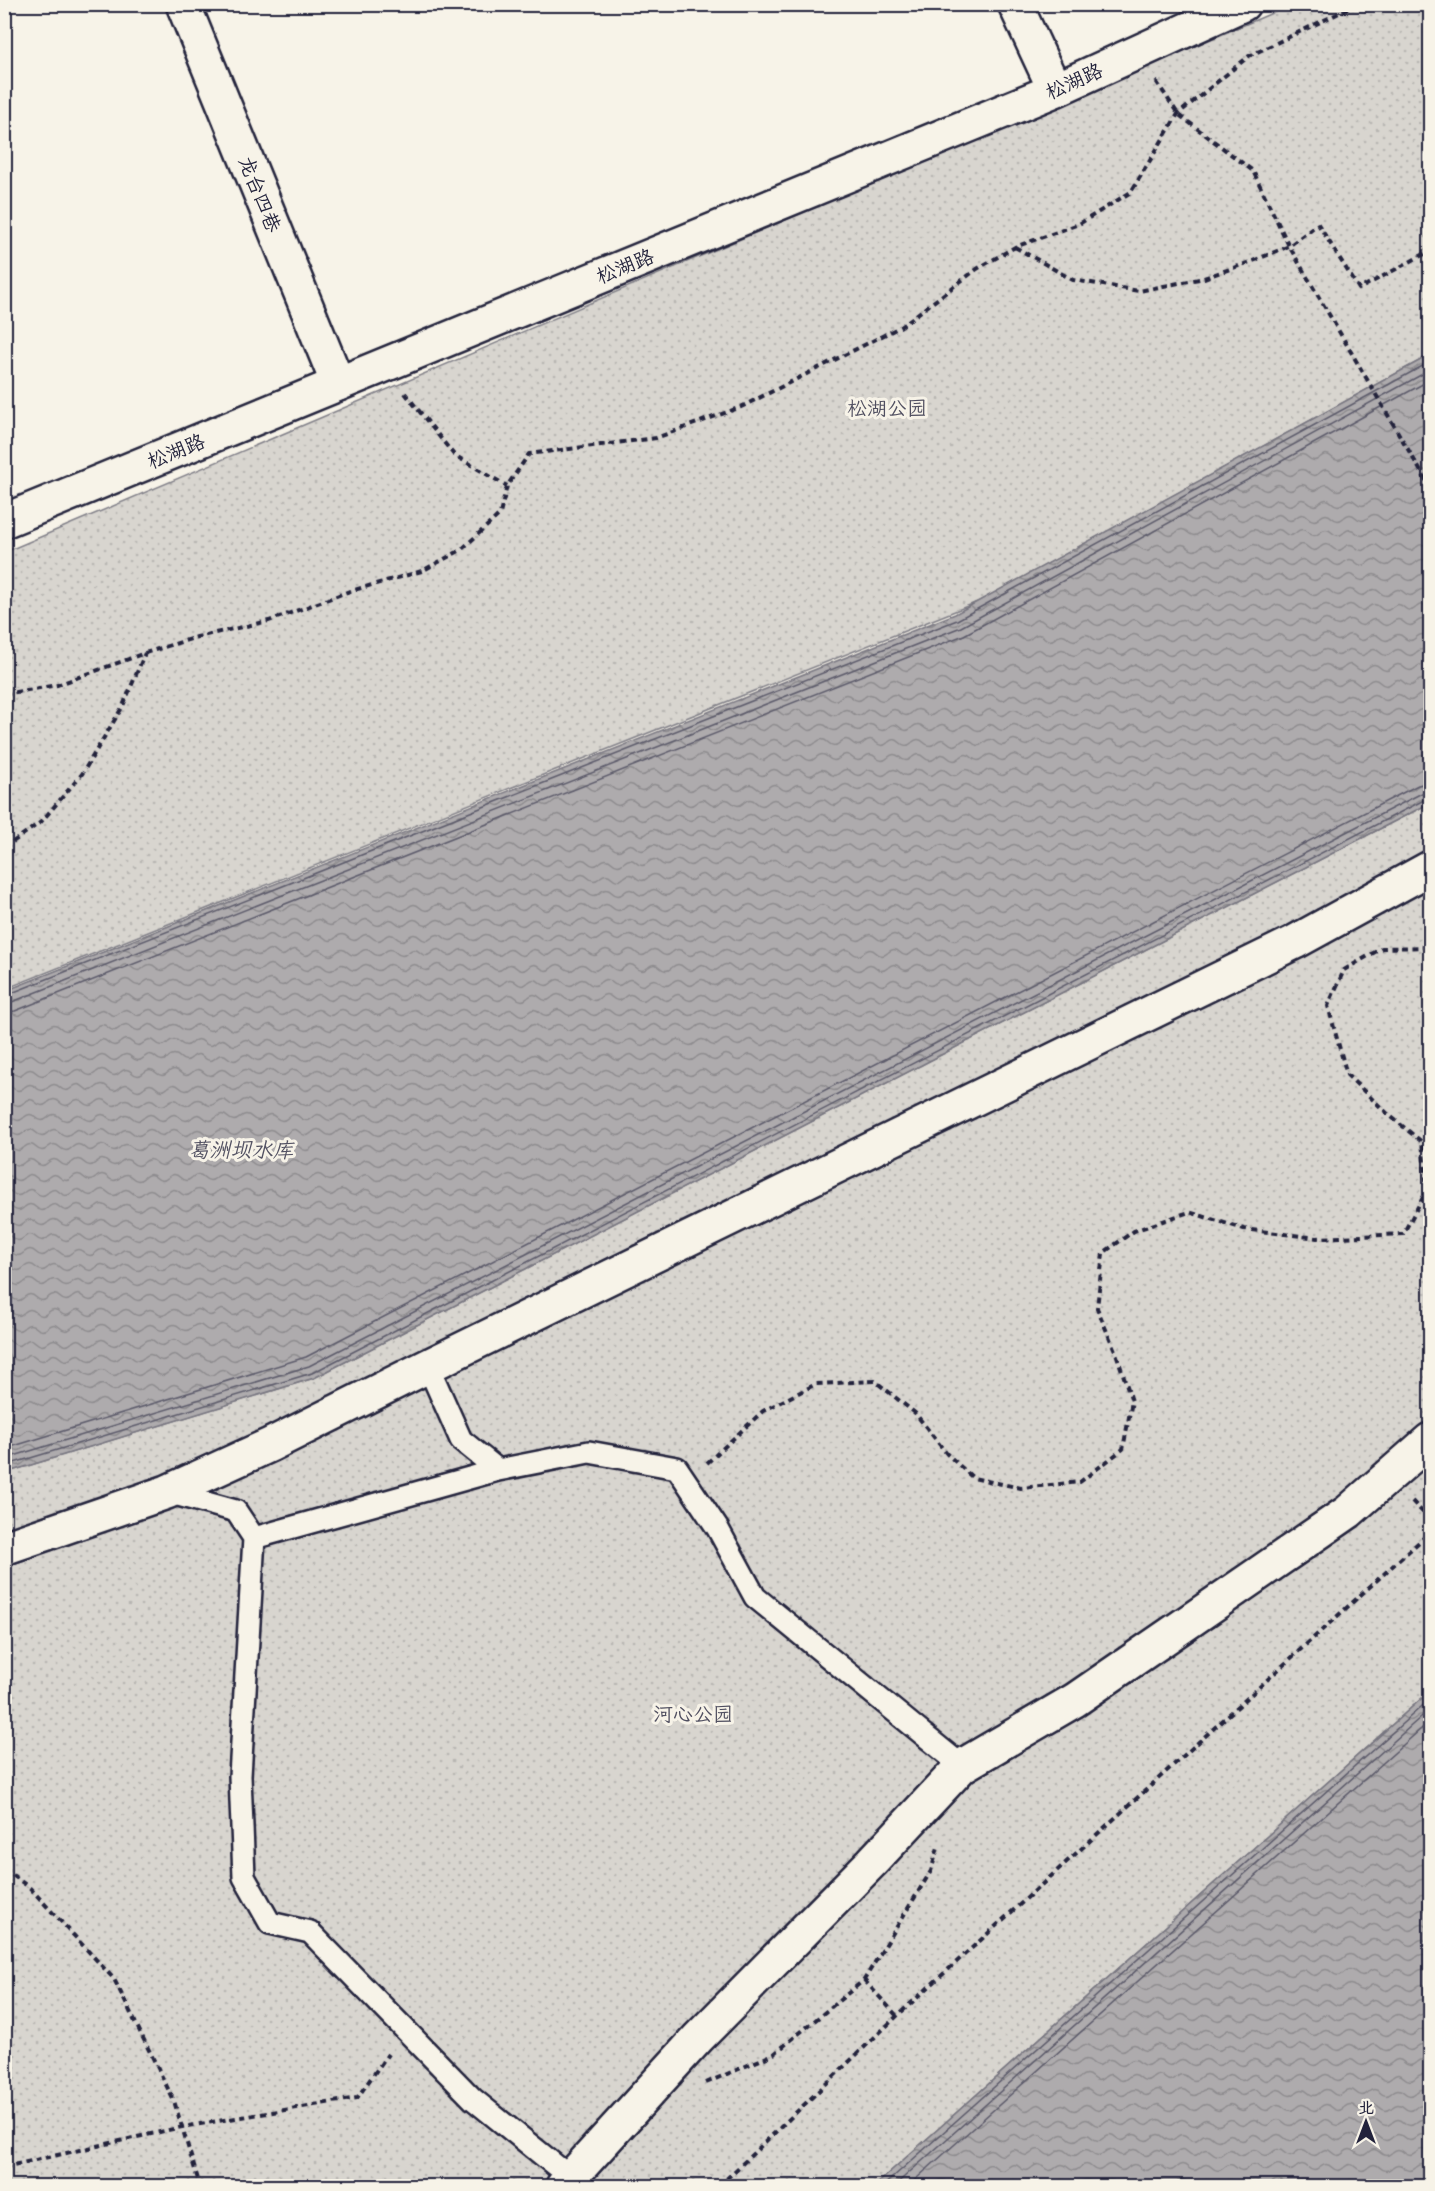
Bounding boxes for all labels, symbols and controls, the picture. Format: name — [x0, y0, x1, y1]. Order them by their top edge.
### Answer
street label: 松湖路 — [1041, 56, 1110, 110]
street label: 龙台四巷 — [228, 152, 288, 239]
street label: 松湖路 — [592, 241, 660, 294]
park label: 松湖公园 — [847, 394, 927, 426]
street label: 松湖路 — [143, 426, 211, 479]
water label: 葛洲坝水库 — [189, 1135, 295, 1168]
park label: 河心公园 — [653, 1700, 733, 1732]
north arrow — [1336, 2092, 1396, 2152]
text: 北 — [1358, 2096, 1374, 2121]

